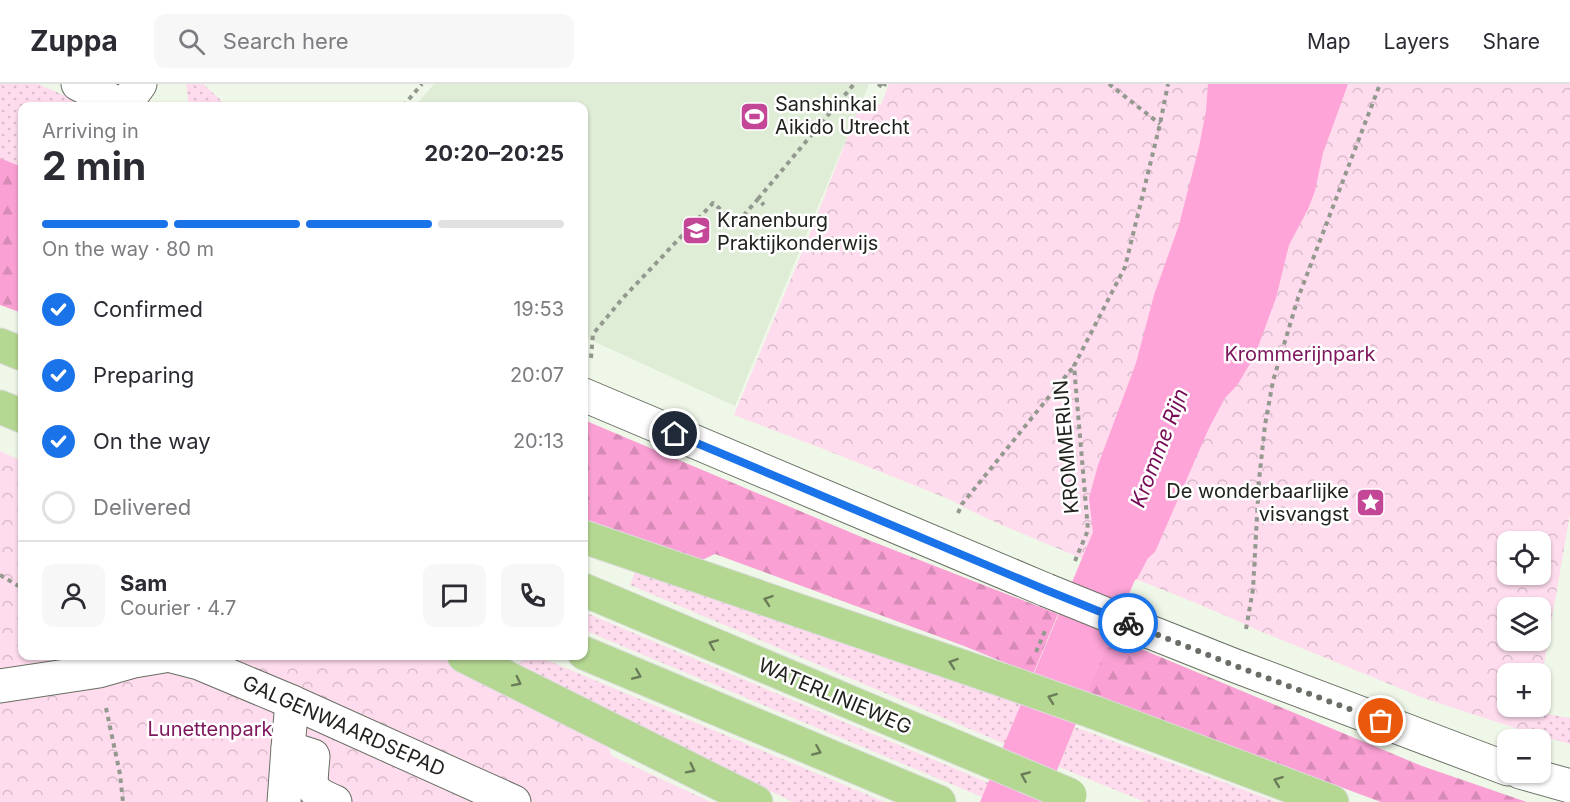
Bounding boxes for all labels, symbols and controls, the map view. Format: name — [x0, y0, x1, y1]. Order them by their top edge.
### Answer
search box — [154, 14, 574, 68]
text: Zuppa — [30, 24, 118, 58]
icon: search — [175, 25, 208, 58]
text: Search here — [223, 28, 349, 54]
text: Map — [1307, 29, 1351, 54]
text: Layers — [1384, 29, 1450, 54]
text: Share — [1483, 29, 1540, 54]
place label: Sanshinkai Aikido Utrecht — [775, 92, 910, 139]
sports icon: Sanshinkai Aikido Utrecht — [738, 100, 770, 132]
text: Arriving in — [42, 119, 139, 143]
text: 20:20–20:25 — [424, 140, 564, 166]
text: 2 min — [42, 142, 146, 189]
place label: Kranenburg Praktijkonderwijs — [717, 208, 878, 255]
school or university icon: Kranenburg Praktijkonderwijs — [680, 215, 712, 247]
text: On the way · 80 m — [42, 237, 214, 261]
icon: check — [42, 293, 75, 326]
text: Confirmed — [93, 296, 203, 322]
text: 19:53 — [513, 297, 564, 321]
park label: Krommerijnpark — [1224, 342, 1376, 366]
icon: check — [42, 359, 75, 392]
text: Preparing — [93, 362, 194, 388]
text: 20:07 — [510, 363, 564, 387]
street label: KROMMERIJN — [1048, 379, 1084, 515]
water label: Kromme Rijn — [1125, 385, 1193, 511]
pin — [649, 408, 700, 459]
icon: home — [658, 417, 691, 450]
icon: check — [42, 425, 75, 458]
text: On the way — [93, 428, 211, 454]
text: 20:13 — [513, 429, 564, 453]
place label: De wonderbaarlijke visvangst — [1166, 479, 1349, 526]
place icon: De wonderbaarlijke visvangst — [1354, 487, 1386, 519]
text: Delivered — [93, 494, 191, 520]
map controls — [1497, 531, 1551, 783]
button: locate — [1497, 531, 1551, 585]
button: person — [42, 564, 105, 627]
button: chat — [423, 564, 486, 627]
button: phone — [501, 564, 564, 627]
text: Sam — [120, 570, 167, 596]
courier — [1098, 593, 1158, 653]
one-way arrow — [763, 595, 774, 608]
text: Courier · 4.7 — [120, 596, 236, 620]
button: layers — [1497, 597, 1551, 651]
icon: bike — [1112, 607, 1145, 640]
one-way arrow — [708, 640, 719, 652]
street label: WATERLINIEWEG — [755, 653, 915, 739]
one-way arrow — [948, 658, 959, 670]
button: + — [1497, 663, 1551, 717]
one-way arrow — [631, 668, 642, 680]
street label: GALGENWAARDSEPAD — [239, 670, 449, 782]
one-way arrow — [510, 674, 521, 686]
one-way arrow — [1048, 692, 1058, 705]
pin — [1355, 695, 1406, 746]
icon: bag — [1364, 704, 1397, 737]
park label: Lunettenpark — [148, 717, 273, 741]
button: − — [1497, 729, 1551, 783]
one-way arrow — [811, 744, 822, 756]
one-way arrow — [684, 762, 695, 774]
one-way arrow — [1020, 771, 1031, 783]
one-way arrow — [1273, 776, 1283, 789]

